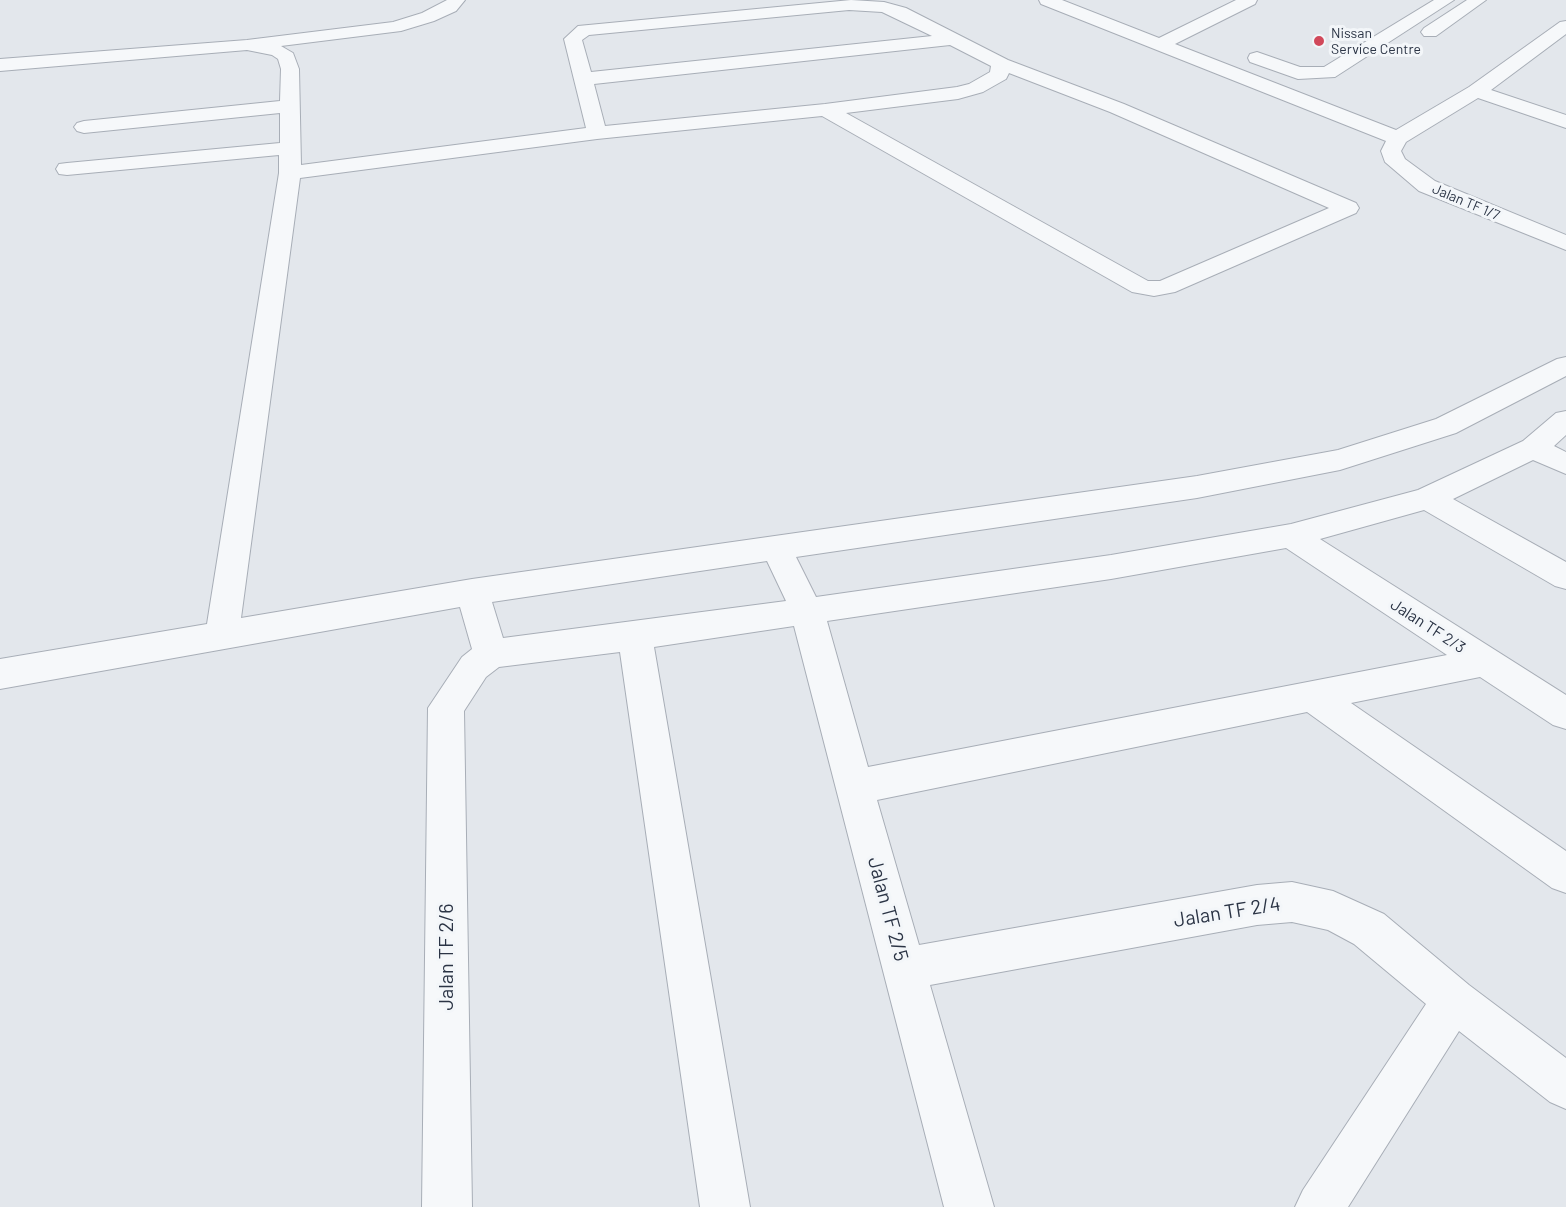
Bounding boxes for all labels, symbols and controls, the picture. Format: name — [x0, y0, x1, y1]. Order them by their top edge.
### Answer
place label: Nissan Service Centre — [1331, 25, 1421, 57]
marker: Nissan Service Centre — [1312, 34, 1326, 48]
street label: Jalan TF 1/7 — [1430, 180, 1502, 224]
street label: Jalan TF 2/3 — [1387, 595, 1469, 657]
street label: Jalan TF 2/5 — [863, 854, 913, 964]
street label: Jalan TF 2/4 — [1172, 892, 1282, 932]
street label: Jalan TF 2/6 — [434, 903, 458, 1011]

